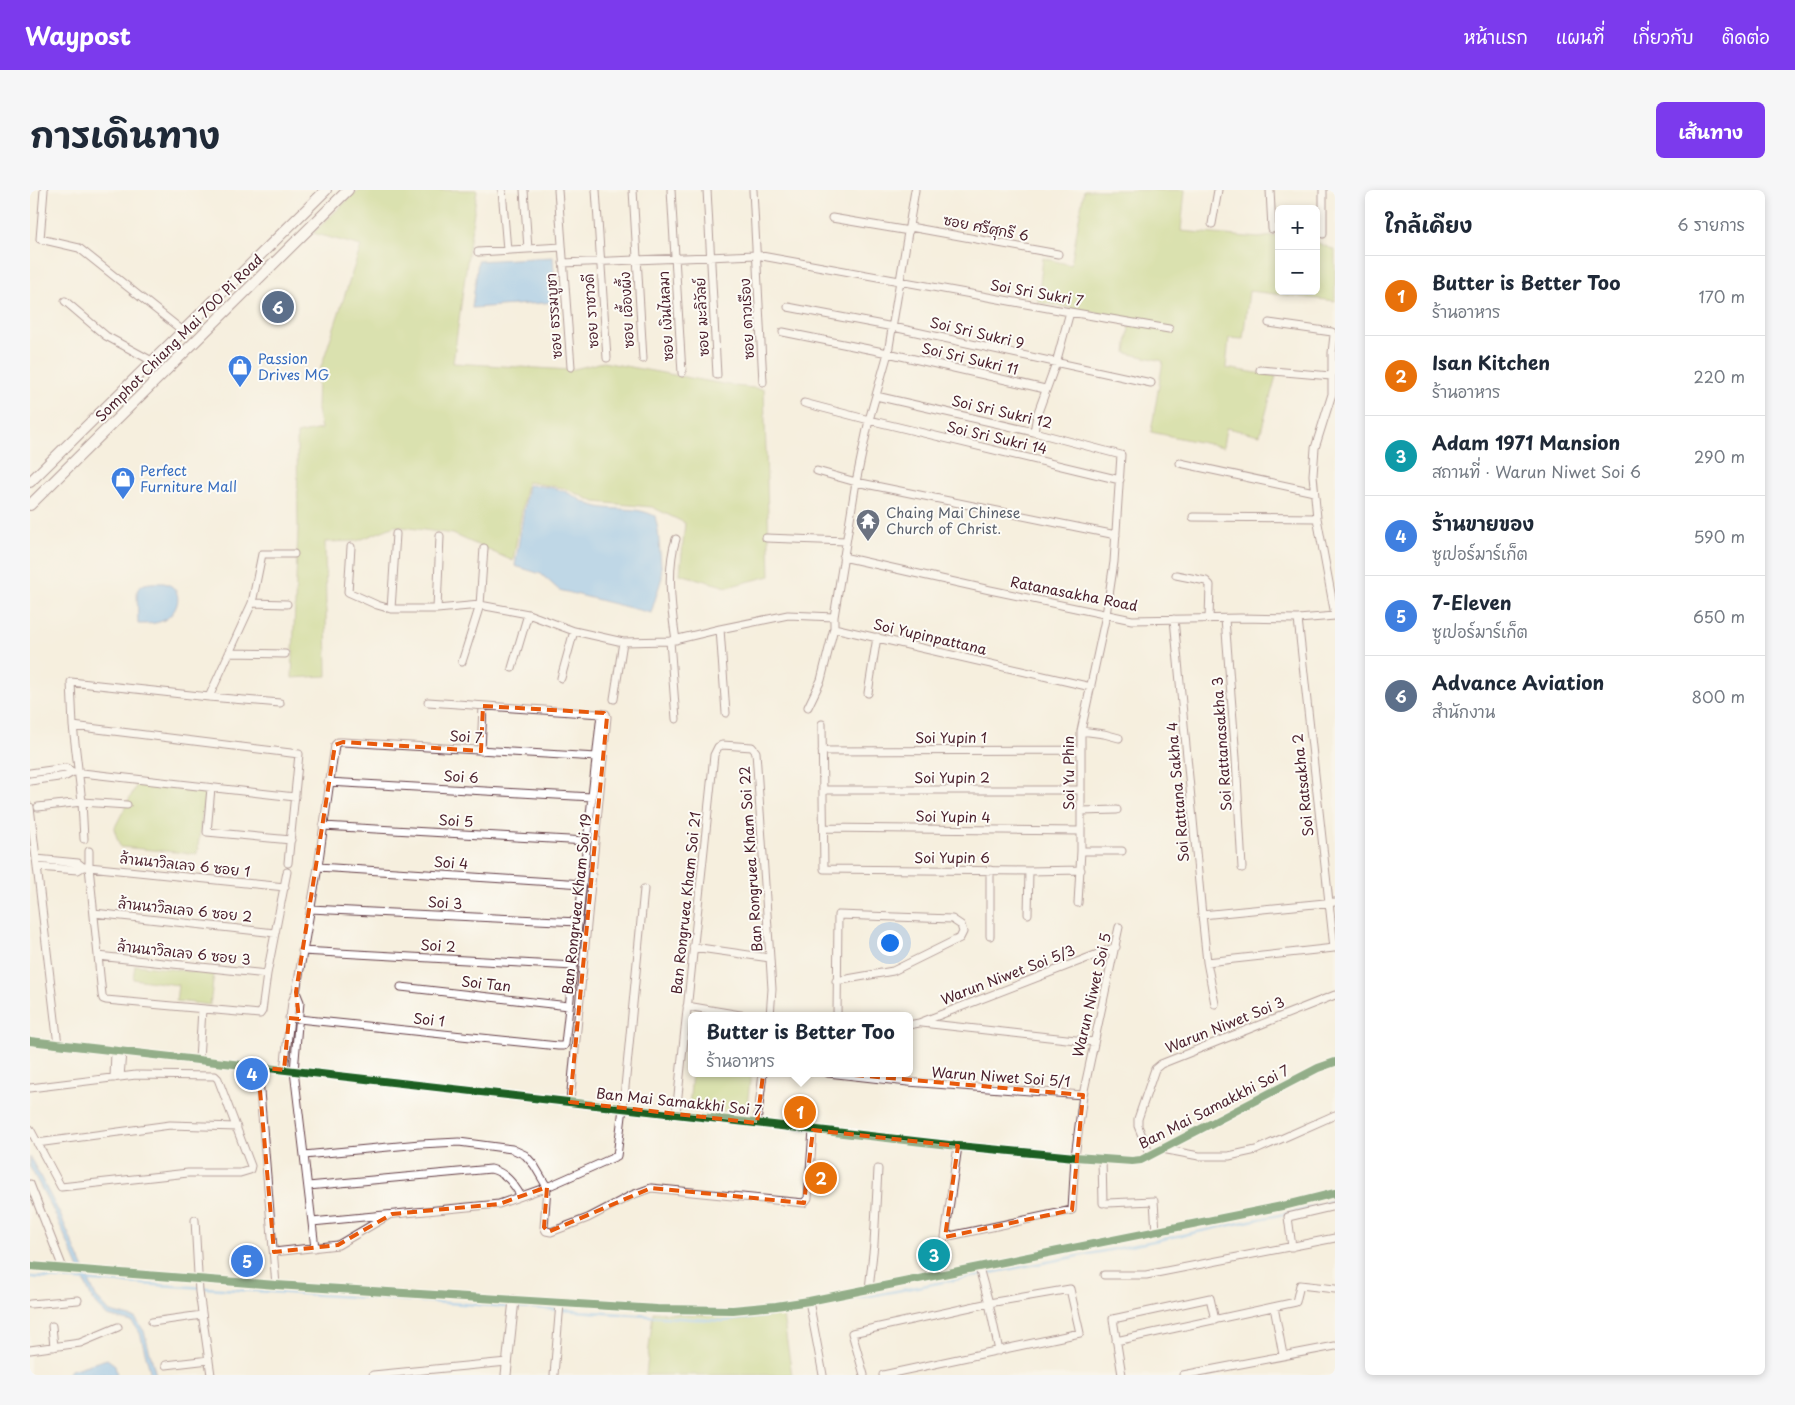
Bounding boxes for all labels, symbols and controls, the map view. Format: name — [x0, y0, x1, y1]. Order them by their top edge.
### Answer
text: Waypost — [25, 17, 131, 53]
text: หน้าแรก — [1464, 23, 1528, 50]
text: แผนที่ — [1556, 23, 1604, 50]
text: เกี่ยวกับ — [1632, 23, 1694, 50]
text: ติดต่อ — [1722, 23, 1770, 50]
button: เส้นทาง — [1656, 102, 1765, 158]
text: การเดินทาง — [30, 107, 220, 160]
map controls — [1275, 205, 1320, 295]
button: + — [1275, 205, 1320, 250]
text: ใกล้เคียง — [1385, 208, 1472, 240]
street label: ซอย ศรีศุกรี 6 — [941, 209, 1031, 246]
text: 6 รายการ — [1677, 212, 1745, 236]
street label: Somphot Chiang Mai 700 Pi Road — [90, 249, 267, 426]
button: − — [1275, 250, 1320, 295]
text: Butter is Better Too — [1432, 268, 1620, 296]
street label: ซอย เงินไหลมา — [653, 270, 678, 362]
street label: ซอย เอื้องผึ้ง — [613, 271, 639, 349]
street label: ซอย ธรรมบูชา — [540, 272, 567, 360]
street label: ซอย ราชาวดี — [577, 273, 604, 349]
street label: Soi Sri Sukri 7 — [989, 274, 1085, 311]
street label: ซอย มะลิวัลย์ — [689, 277, 714, 357]
street label: ซอย ดาวเรือง — [734, 278, 759, 360]
text: 1 — [1397, 284, 1405, 308]
text: 170 m — [1699, 284, 1745, 308]
pin: 6 — [262, 288, 294, 326]
text: ร้านอาหาร — [1432, 299, 1501, 323]
street label: Soi Sri Sukri 9 — [928, 311, 1026, 354]
street label: Soi Sri Sukri 11 — [920, 337, 1021, 380]
place label: Passion Drives MG — [258, 348, 329, 385]
text: Isan Kitchen — [1432, 348, 1550, 376]
shop icon: Passion Drives MG — [227, 354, 253, 388]
text: 2 — [1395, 364, 1407, 388]
text: 220 m — [1694, 364, 1745, 388]
text: ร้านอาหาร — [1432, 379, 1501, 403]
street label: Soi Sri Sukri 12 — [950, 390, 1055, 433]
street label: Soi Sri Sukri 14 — [945, 416, 1049, 459]
text: Adam 1971 Mansion — [1432, 428, 1620, 456]
text: 3 — [1396, 444, 1406, 468]
text: 290 m — [1694, 444, 1745, 468]
text: สถานที่ · Warun Niwet Soi 6 — [1432, 459, 1641, 483]
place label: Perfect Furniture Mall — [140, 460, 237, 497]
shop icon: Perfect Furniture Mall — [110, 466, 136, 500]
place label: Chaing Mai Chinese Church of Christ. — [886, 502, 1021, 539]
temple icon: Chaing Mai Chinese Church of Christ. — [855, 508, 881, 542]
text: ร้านขายของ — [1432, 509, 1534, 537]
text: 4 — [1396, 524, 1406, 548]
text: 590 m — [1693, 524, 1745, 548]
text: ซูเปอร์มาร์เก็ต — [1432, 541, 1528, 565]
street label: Ratanasakha Road — [1009, 571, 1140, 616]
text: 7-Eleven — [1432, 588, 1512, 616]
text: 5 — [1396, 604, 1406, 628]
text: 650 m — [1693, 604, 1745, 628]
street label: Soi Yupinpattana — [871, 613, 989, 660]
text: ซูเปอร์มาร์เก็ต — [1432, 619, 1528, 643]
text: Advance Aviation — [1432, 668, 1604, 696]
street label: Soi Rattanasakha 3 — [1206, 676, 1237, 812]
text: 6 — [1395, 684, 1407, 708]
text: 800 m — [1692, 684, 1745, 708]
text: สำนักงาน — [1432, 699, 1495, 723]
street label: Soi Rattana Sakha 4 — [1161, 721, 1194, 863]
street label: Soi 7 — [449, 725, 483, 748]
street label: Soi Yupin 1 — [915, 727, 987, 748]
street label: Soi Ratsakha 2 — [1287, 732, 1318, 838]
street label: Soi Yu Phin — [1058, 736, 1079, 810]
street label: Soi 6 — [443, 765, 479, 788]
street label: Ban Rongruea Kham Soi 22 — [734, 765, 767, 953]
street label: Soi Yupin 2 — [914, 767, 990, 788]
street label: Soi Yupin 4 — [915, 805, 991, 828]
street label: Soi 5 — [438, 809, 474, 832]
street label: Ban Rongruea Kham Soi 21 — [665, 811, 706, 995]
street label: Ban Rongruea Kham Soi 19 — [557, 812, 596, 995]
street label: ล้านนาวิลเลจ 6 ซอย 1 — [119, 847, 251, 882]
street label: Soi Yupin 6 — [914, 847, 990, 868]
street label: Soi 4 — [433, 851, 469, 874]
street label: Soi 3 — [427, 891, 463, 914]
street label: ล้านนาวิลเลจ 6 ซอย 2 — [117, 892, 253, 927]
your location — [877, 930, 903, 956]
street label: Warun Niwet Soi 5 — [1067, 931, 1116, 1059]
street label: Soi 2 — [420, 934, 456, 957]
street label: ล้านนาวิลเลจ 6 ซอย 3 — [116, 935, 252, 970]
street label: Warun Niwet Soi 5/3 — [938, 939, 1078, 1010]
street label: Soi Tan — [460, 970, 512, 997]
street label: Warun Niwet Soi 3 — [1162, 991, 1288, 1058]
street label: Soi 1 — [412, 1007, 446, 1032]
popup — [688, 1012, 913, 1077]
text: Butter is Better Too — [706, 1017, 895, 1045]
text: ร้านอาหาร — [706, 1048, 775, 1072]
pin: 4 — [236, 1055, 268, 1093]
street label: Ban Mai Samakkhi Soi 7 — [1135, 1059, 1293, 1154]
street label: Warun Niwet Soi 5/1 — [931, 1061, 1071, 1092]
street label: Ban Mai Samakkhi Soi 7 — [595, 1082, 763, 1121]
pin: 1 — [784, 1093, 816, 1131]
pin: 2 — [805, 1159, 837, 1197]
pin: 3 — [918, 1236, 950, 1274]
pin: 5 — [231, 1242, 263, 1280]

